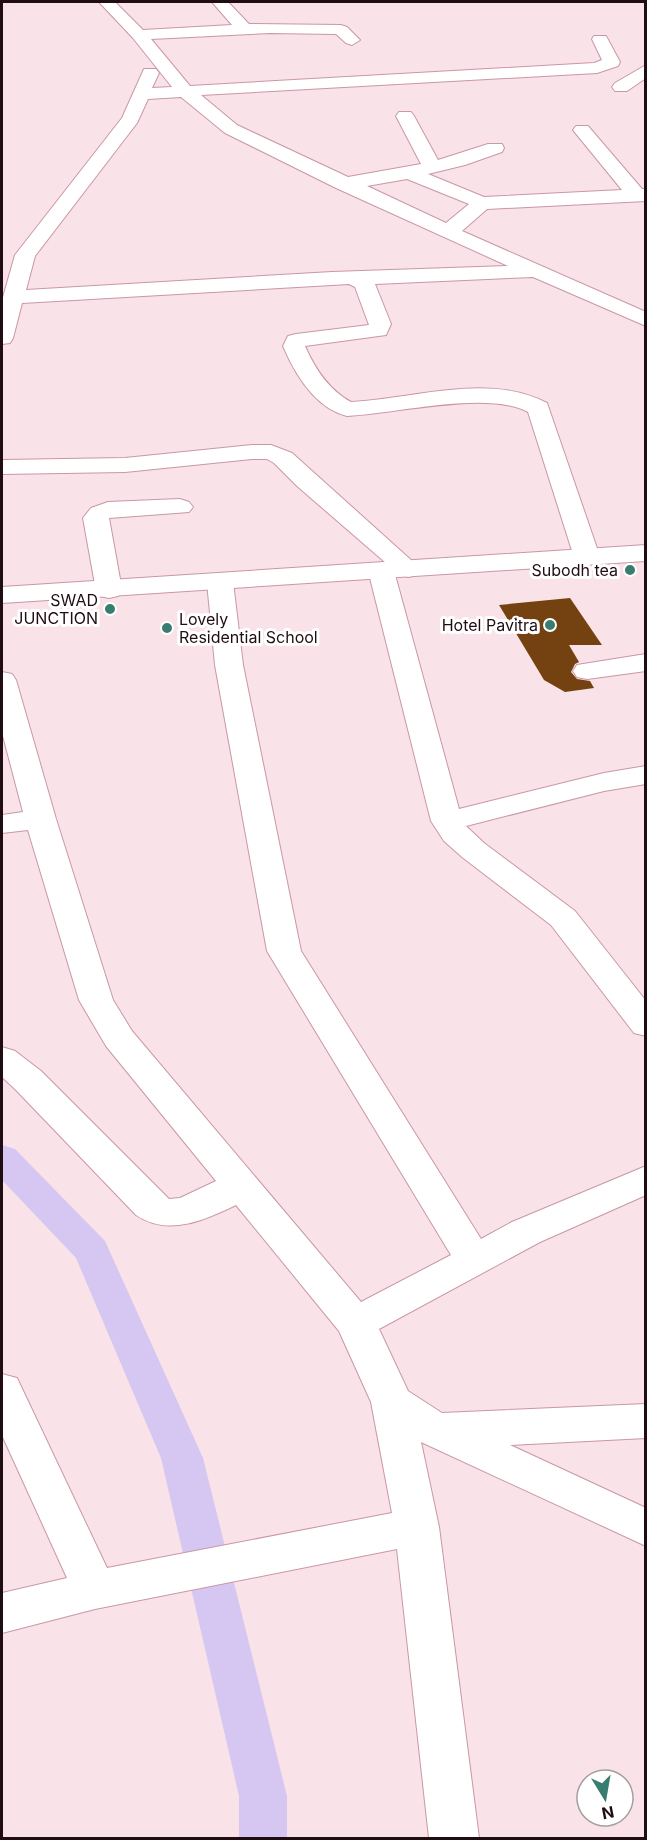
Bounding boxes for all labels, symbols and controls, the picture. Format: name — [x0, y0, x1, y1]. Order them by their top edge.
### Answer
place label: Subodh tea — [532, 560, 618, 580]
marker: Subodh tea — [623, 563, 637, 577]
place label: SWAD JUNCTION — [14, 590, 98, 628]
marker: SWAD JUNCTION — [103, 602, 117, 616]
place label: Lovely Residential School — [179, 609, 318, 647]
place label: Hotel Pavitra — [442, 615, 538, 635]
marker: Hotel Pavitra — [543, 618, 557, 632]
marker: Lovely Residential School — [160, 621, 174, 635]
north arrow — [575, 1768, 635, 1828]
text: N — [600, 1802, 616, 1824]

